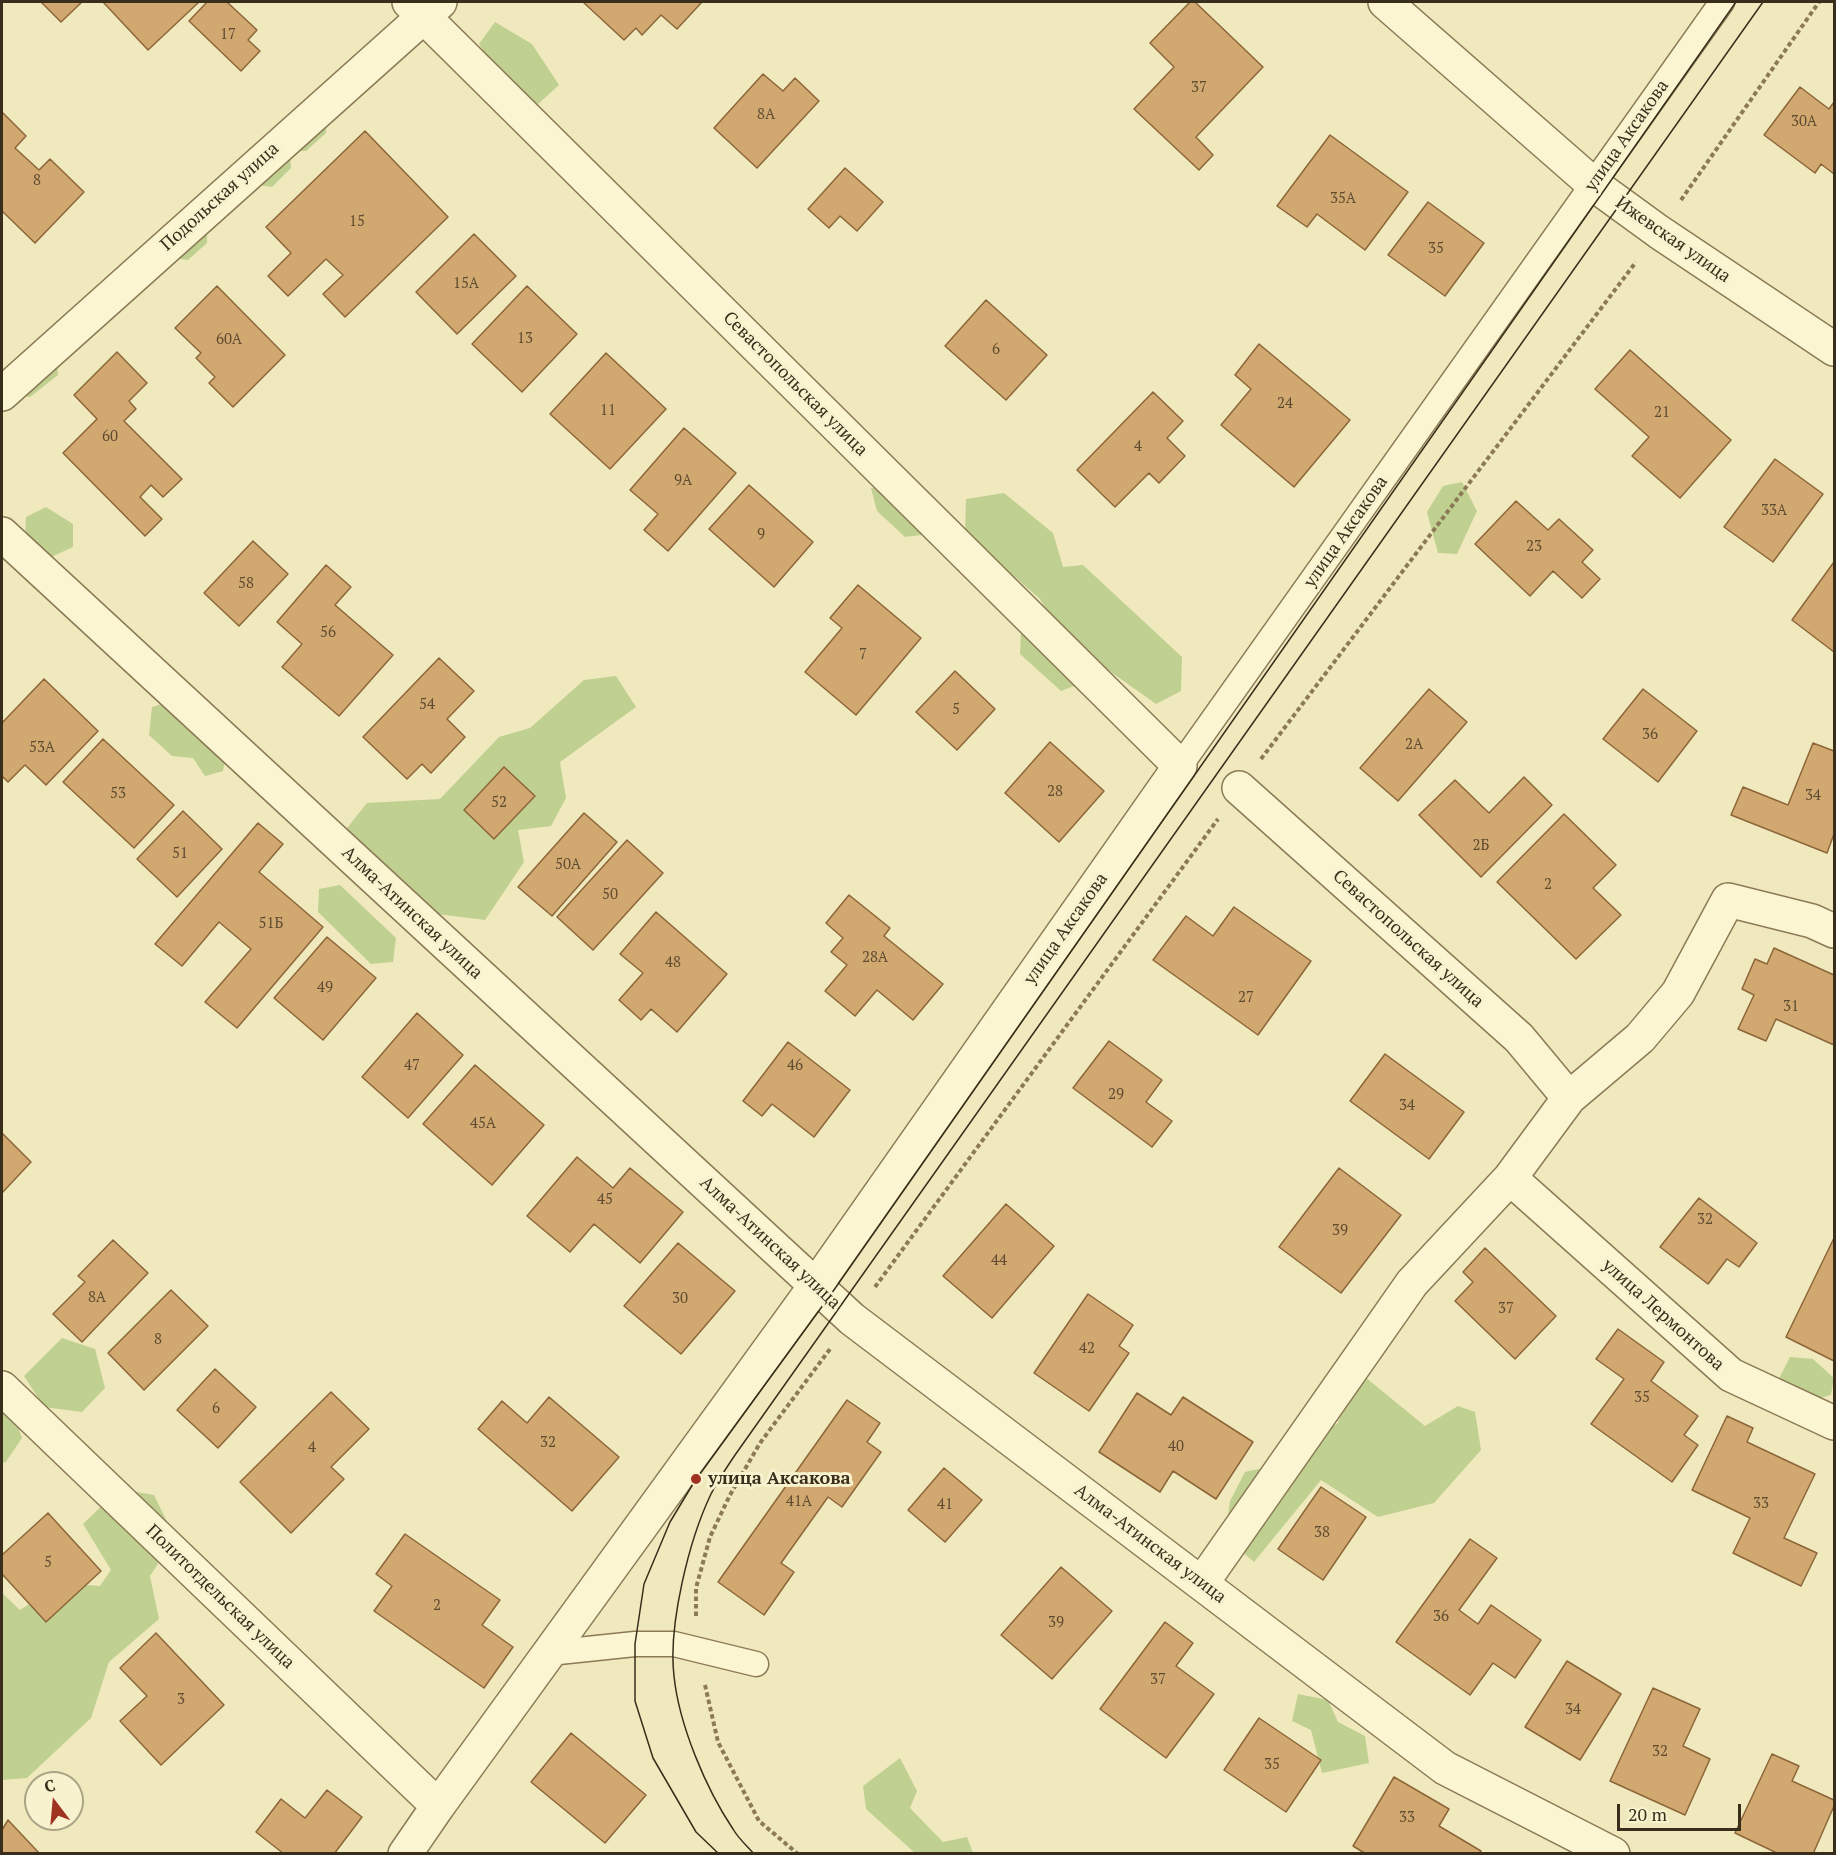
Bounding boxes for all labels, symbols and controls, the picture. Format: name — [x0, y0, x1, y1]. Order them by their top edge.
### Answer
house number: 17 — [220, 26, 236, 44]
street label: улица Аксакова — [1580, 76, 1674, 196]
house number: 37 — [1191, 79, 1207, 97]
house number: 8А — [757, 106, 775, 124]
house number: 30А — [1791, 113, 1817, 131]
street label: Подольская улица — [156, 138, 284, 256]
house number: 8 — [33, 172, 41, 190]
house number: 35А — [1330, 190, 1356, 208]
street label: Ижевская улица — [1611, 192, 1735, 288]
house number: 15 — [349, 213, 365, 231]
house number: 35 — [1428, 240, 1444, 258]
house number: 15А — [453, 275, 479, 293]
street label: Севастопольская улица — [718, 307, 872, 461]
house number: 13 — [517, 330, 533, 348]
house number: 60А — [216, 331, 242, 349]
house number: 6 — [992, 341, 1000, 359]
house number: 24 — [1277, 395, 1293, 413]
house number: 11 — [600, 402, 616, 420]
house number: 21 — [1654, 404, 1670, 422]
house number: 60 — [102, 428, 118, 446]
house number: 4 — [1134, 438, 1142, 456]
house number: 9А — [674, 472, 692, 490]
street label: улица Аксакова — [1299, 472, 1393, 592]
house number: 33А — [1761, 502, 1787, 520]
house number: 9 — [757, 526, 765, 544]
house number: 23 — [1526, 538, 1542, 556]
house number: 58 — [238, 575, 254, 593]
house number: 56 — [320, 624, 336, 642]
house number: 7 — [859, 646, 867, 664]
house number: 54 — [419, 696, 435, 714]
house number: 5 — [952, 701, 960, 719]
house number: 36 — [1642, 726, 1658, 744]
house number: 2А — [1405, 736, 1423, 754]
house number: 53А — [29, 739, 55, 757]
house number: 28 — [1047, 783, 1063, 801]
house number: 53 — [110, 785, 126, 803]
house number: 34 — [1805, 787, 1821, 805]
house number: 52 — [491, 794, 507, 812]
house number: 2Б — [1473, 837, 1489, 855]
street label: Алма-Атинская улица — [337, 842, 487, 984]
house number: 51 — [172, 845, 188, 863]
house number: 50А — [555, 856, 581, 874]
street label: Севастопольская улица — [1328, 865, 1488, 1013]
street label: улица Аксакова — [1019, 869, 1113, 989]
house number: 2 — [1544, 876, 1552, 894]
house number: 50 — [602, 886, 618, 904]
house number: 51Б — [259, 915, 283, 933]
house number: 28А — [862, 949, 888, 967]
house number: 48 — [665, 954, 681, 972]
house number: 49 — [317, 979, 333, 997]
house number: 27 — [1238, 989, 1254, 1007]
house number: 31 — [1783, 998, 1799, 1016]
house number: 47 — [404, 1057, 420, 1075]
house number: 46 — [787, 1057, 803, 1075]
house number: 29 — [1108, 1086, 1124, 1104]
house number: 34 — [1399, 1097, 1415, 1115]
house number: 45А — [470, 1115, 496, 1133]
street label: Алма-Атинская улица — [695, 1172, 845, 1314]
house number: 45 — [597, 1191, 613, 1209]
house number: 32 — [1697, 1211, 1713, 1229]
house number: 39 — [1332, 1222, 1348, 1240]
house number: 44 — [991, 1252, 1007, 1270]
street label: улица Лермонтова — [1598, 1255, 1728, 1375]
house number: 8А — [88, 1289, 106, 1307]
house number: 30 — [672, 1290, 688, 1308]
house number: 37 — [1498, 1300, 1514, 1318]
house number: 8 — [154, 1331, 162, 1349]
house number: 42 — [1079, 1340, 1095, 1358]
house number: 35 — [1634, 1389, 1650, 1407]
house number: 6 — [212, 1400, 220, 1418]
house number: 32 — [540, 1434, 556, 1452]
house number: 40 — [1168, 1438, 1184, 1456]
house number: 4 — [308, 1439, 316, 1457]
place label: улица Аксакова — [708, 1468, 850, 1490]
marker: улица Аксакова — [689, 1472, 703, 1486]
street label: Алма-Атинская улица — [1070, 1480, 1230, 1608]
house number: 41А — [786, 1493, 812, 1511]
house number: 33 — [1753, 1495, 1769, 1513]
house number: 41 — [937, 1496, 953, 1514]
street label: Политотдельская улица — [141, 1520, 299, 1674]
house number: 38 — [1314, 1524, 1330, 1542]
house number: 5 — [44, 1554, 52, 1572]
house number: 2 — [433, 1597, 441, 1615]
house number: 36 — [1433, 1608, 1449, 1626]
house number: 39 — [1048, 1614, 1064, 1632]
house number: 37 — [1150, 1671, 1166, 1689]
house number: 3 — [177, 1691, 185, 1709]
house number: 34 — [1565, 1701, 1581, 1719]
house number: 32 — [1652, 1743, 1668, 1761]
house number: 35 — [1264, 1756, 1280, 1774]
north arrow — [24, 1771, 84, 1831]
text: С — [42, 1774, 58, 1798]
scale bar — [1620, 1792, 1744, 1830]
text: 20 m — [1628, 1802, 1667, 1826]
house number: 33 — [1399, 1809, 1415, 1827]

